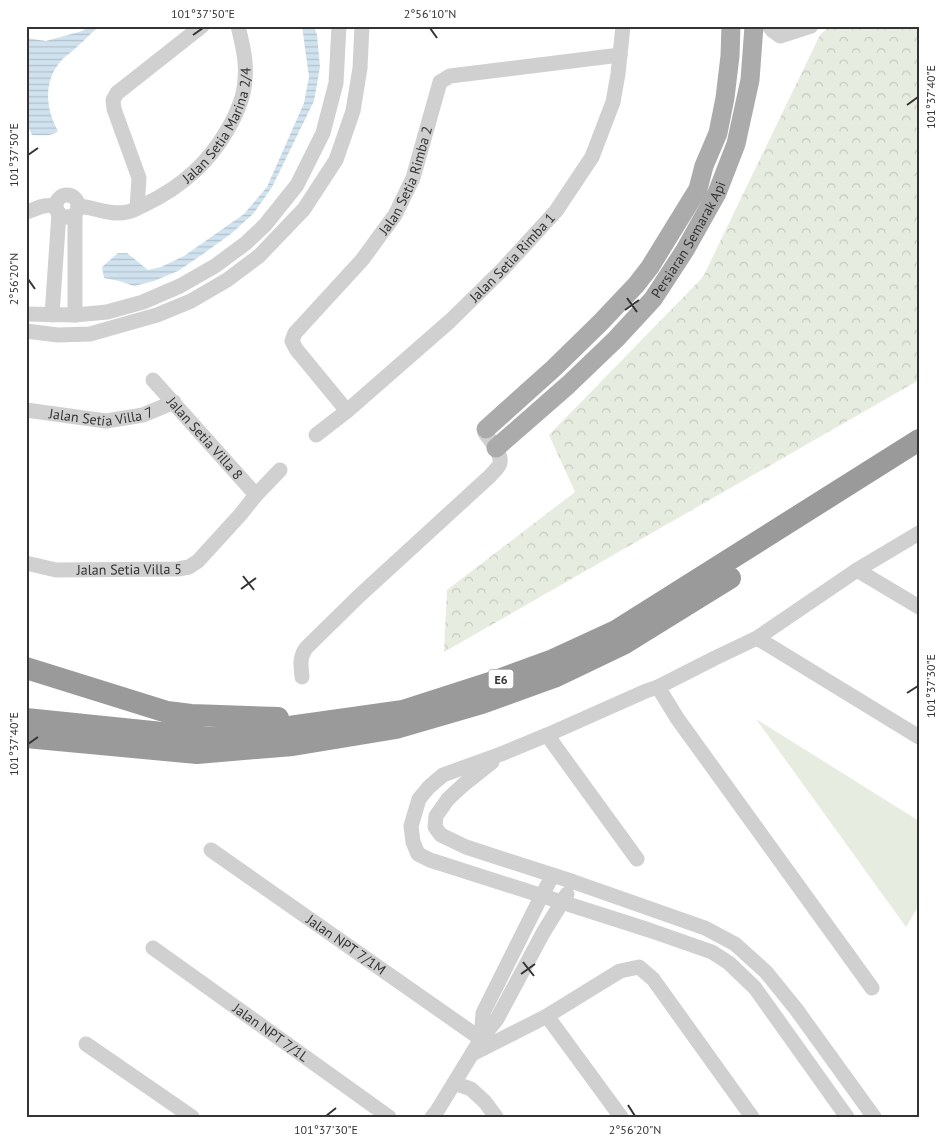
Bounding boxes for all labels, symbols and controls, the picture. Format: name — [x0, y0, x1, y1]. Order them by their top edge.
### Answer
text: 101°37'50"E — [171, 6, 235, 21]
text: 2°56'10"N — [404, 6, 456, 21]
text: 101°37'40"E — [923, 65, 938, 129]
street label: Jalan Setia Marina 2/4 — [178, 67, 254, 188]
text: 101°37'50"E — [6, 123, 21, 187]
street label: Jalan Setia Rimba 2 — [374, 124, 436, 239]
street label: Persiaran Semarak Api — [647, 179, 730, 301]
street label: Jalan Setia Rimba 1 — [465, 209, 559, 307]
text: 2°56'20"N — [6, 253, 21, 305]
street label: Jalan Setia Villa 8 — [163, 392, 247, 483]
street label: Jalan Setia Villa 7 — [47, 403, 156, 430]
street label: Jalan Setia Villa 5 — [76, 560, 182, 579]
text: 101°37'30"E — [923, 654, 938, 718]
road number: E6 — [488, 670, 514, 689]
text: 101°37'40"E — [6, 712, 21, 776]
street label: Jalan NPT 7/1M — [302, 910, 389, 979]
street label: Jalan NPT 7/1L — [229, 999, 312, 1066]
text: 101°37'30"E — [294, 1122, 358, 1137]
text: 2°56'20"N — [609, 1122, 661, 1137]

